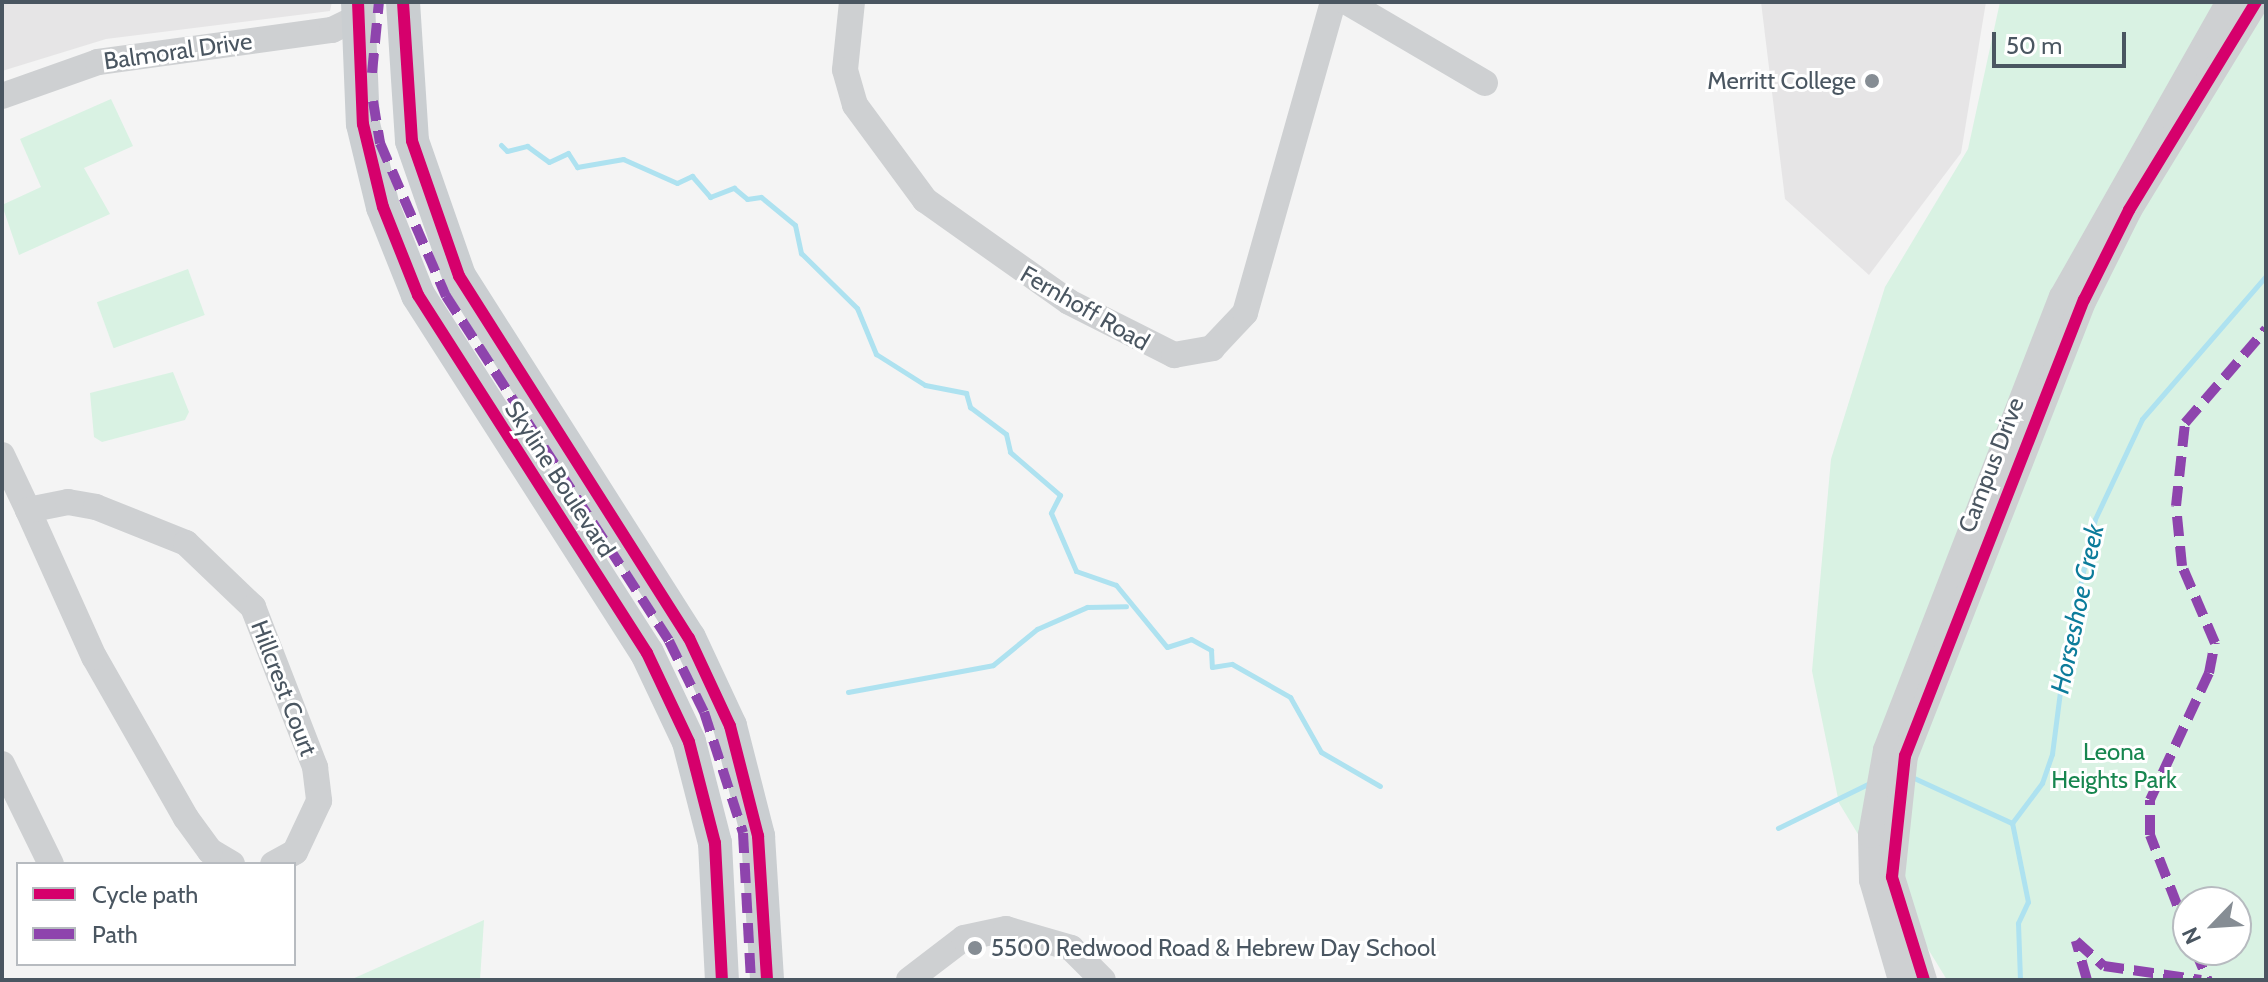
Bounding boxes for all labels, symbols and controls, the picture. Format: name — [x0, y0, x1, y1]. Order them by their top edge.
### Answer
scale bar — [1996, 16, 2130, 66]
street label: Balmoral Drive — [102, 26, 254, 76]
text: 50 m — [2006, 31, 2062, 60]
place label: Merritt College — [1707, 67, 1856, 95]
marker: Merritt College — [1863, 72, 1881, 90]
street label: Fernhoff Road — [1015, 259, 1155, 357]
street label: Campus Drive — [1952, 393, 2030, 537]
street label: Skyline Boulevard — [499, 396, 621, 562]
water label: Horseshoe Creek — [2045, 522, 2111, 696]
street label: Hillcrest Court — [245, 616, 323, 760]
park label: Leona Heights Park — [2051, 738, 2177, 794]
legend — [16, 862, 296, 966]
text: Cycle path — [92, 880, 198, 909]
north arrow — [2172, 886, 2252, 966]
text: Path — [92, 920, 138, 949]
text: N — [2176, 923, 2207, 948]
place label: 5500 Redwood Road & Hebrew Day School — [991, 934, 1436, 962]
marker: 5500 Redwood Road & Hebrew Day School — [966, 939, 984, 957]

